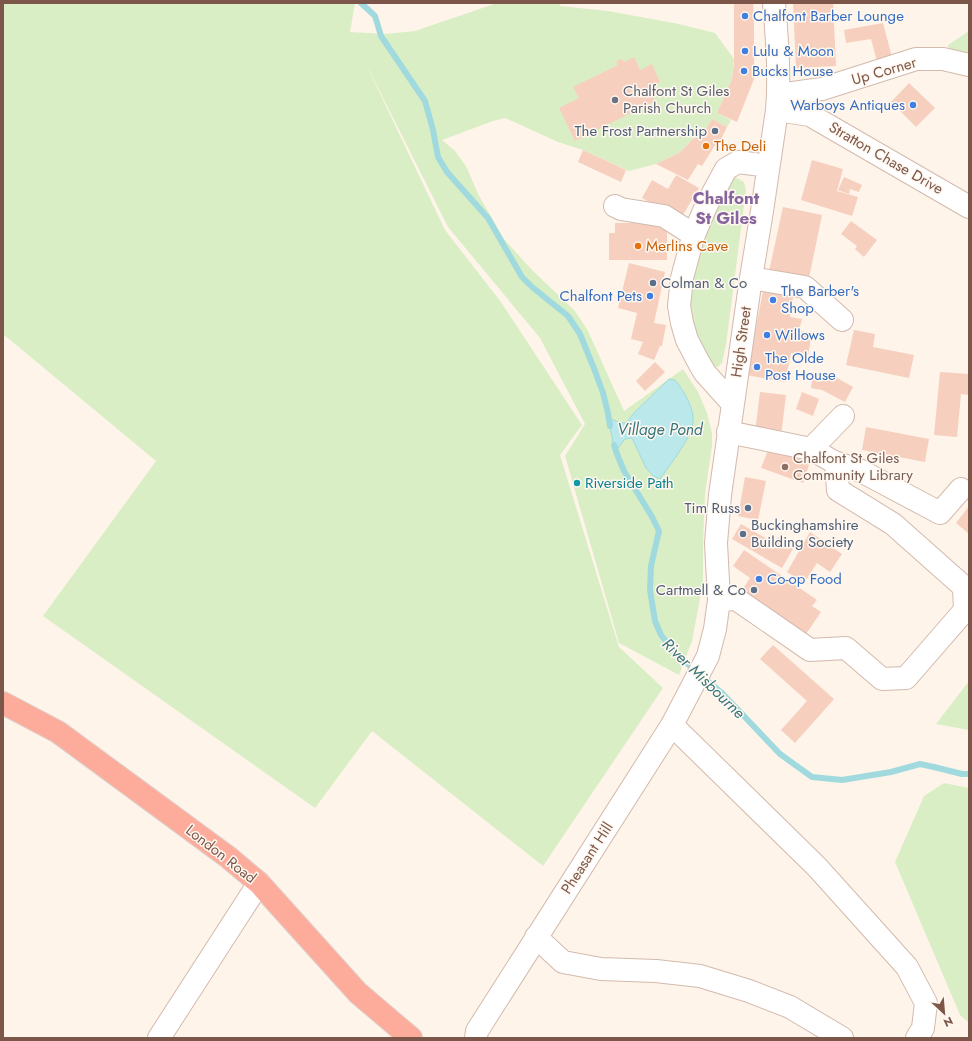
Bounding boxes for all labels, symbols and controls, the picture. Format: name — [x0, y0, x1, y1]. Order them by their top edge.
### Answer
place label: Chalfont Barber Lounge — [753, 5, 904, 27]
marker: Chalfont Barber Lounge — [740, 11, 750, 21]
place label: Lulu & Moon — [753, 40, 834, 62]
marker: Lulu & Moon — [740, 46, 750, 56]
street label: Up Corner — [849, 51, 920, 91]
place label: Bucks House — [752, 60, 833, 82]
marker: Bucks House — [739, 66, 749, 76]
place label: Chalfont St Giles Parish Church — [623, 80, 729, 119]
place label: Warboys Antiques — [790, 94, 905, 116]
marker: Chalfont St Giles Parish Church — [610, 95, 620, 105]
marker: Warboys Antiques — [908, 100, 918, 110]
street label: Stratton Chase Drive — [825, 116, 948, 200]
place label: The Frost Partnership — [575, 120, 707, 142]
marker: The Frost Partnership — [710, 126, 720, 136]
place label: The Deli — [714, 135, 766, 157]
marker: The Deli — [701, 141, 711, 151]
district label: Chalfont St Giles — [693, 186, 760, 230]
place label: Merlins Cave — [646, 235, 729, 257]
marker: Merlins Cave — [633, 241, 643, 251]
place label: Colman & Co — [661, 272, 747, 294]
marker: Colman & Co — [648, 278, 658, 288]
place label: The Barber's Shop — [781, 280, 859, 319]
place label: Chalfont Pets — [560, 285, 642, 307]
marker: Chalfont Pets — [645, 291, 655, 301]
marker: The Barber's Shop — [768, 295, 778, 305]
street label: High Street — [725, 305, 757, 379]
place label: Willows — [775, 324, 825, 346]
marker: Willows — [762, 330, 772, 340]
place label: The Olde Post House — [765, 347, 836, 386]
marker: The Olde Post House — [752, 362, 762, 372]
water label: Village Pond — [617, 418, 704, 441]
place label: Chalfont St Giles Community Library — [793, 447, 913, 486]
marker: Chalfont St Giles Community Library — [780, 462, 790, 472]
place label: Riverside Path — [585, 472, 674, 494]
marker: Riverside Path — [572, 478, 582, 488]
place label: Tim Russ — [685, 497, 740, 519]
marker: Tim Russ — [743, 503, 753, 513]
place label: Buckinghamshire Building Society — [751, 514, 859, 553]
marker: Buckinghamshire Building Society — [738, 529, 748, 539]
place label: Co-op Food — [767, 568, 842, 590]
marker: Co-op Food — [754, 574, 764, 584]
place label: Cartmell & Co — [656, 579, 746, 601]
marker: Cartmell & Co — [749, 585, 759, 595]
water label: River Misbourne — [657, 633, 750, 724]
street label: Pheasant Hill — [555, 818, 619, 898]
street label: London Road — [181, 819, 261, 889]
north arrow — [924, 993, 964, 1033]
text: N — [941, 1013, 956, 1031]

